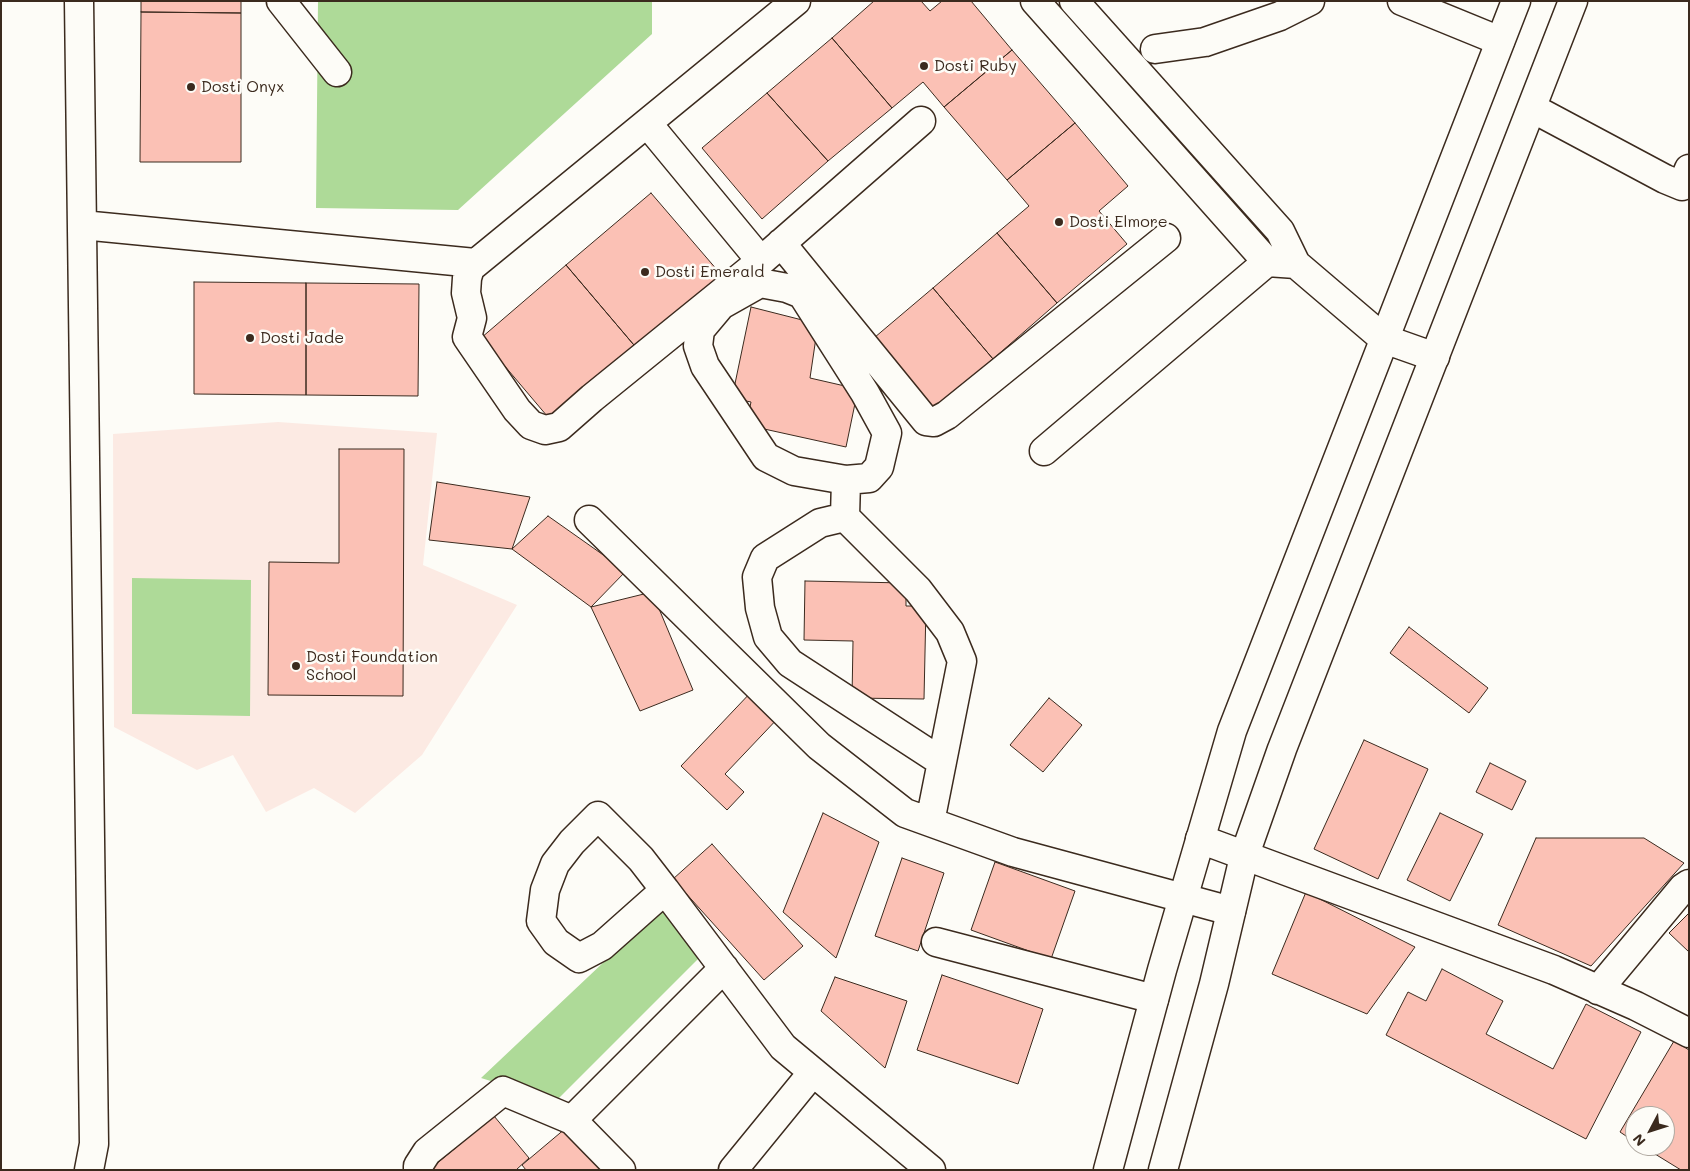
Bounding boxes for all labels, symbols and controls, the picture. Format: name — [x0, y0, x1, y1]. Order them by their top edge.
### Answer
place label: Dosti Ruby — [934, 56, 1017, 76]
marker: Dosti Ruby — [918, 60, 930, 72]
place label: Dosti Onyx — [201, 77, 284, 97]
marker: Dosti Onyx — [185, 81, 197, 93]
place label: Dosti Elmore — [1069, 212, 1168, 232]
marker: Dosti Elmore — [1053, 216, 1065, 228]
place label: Dosti Emerald — [655, 262, 764, 282]
marker: Dosti Emerald — [639, 266, 651, 278]
place label: Dosti Jade — [260, 328, 344, 348]
marker: Dosti Jade — [244, 332, 256, 344]
place label: Dosti Foundation School — [306, 647, 438, 685]
marker: Dosti Foundation School — [290, 660, 302, 672]
north arrow — [1625, 1106, 1675, 1156]
text: N — [1628, 1130, 1650, 1151]

